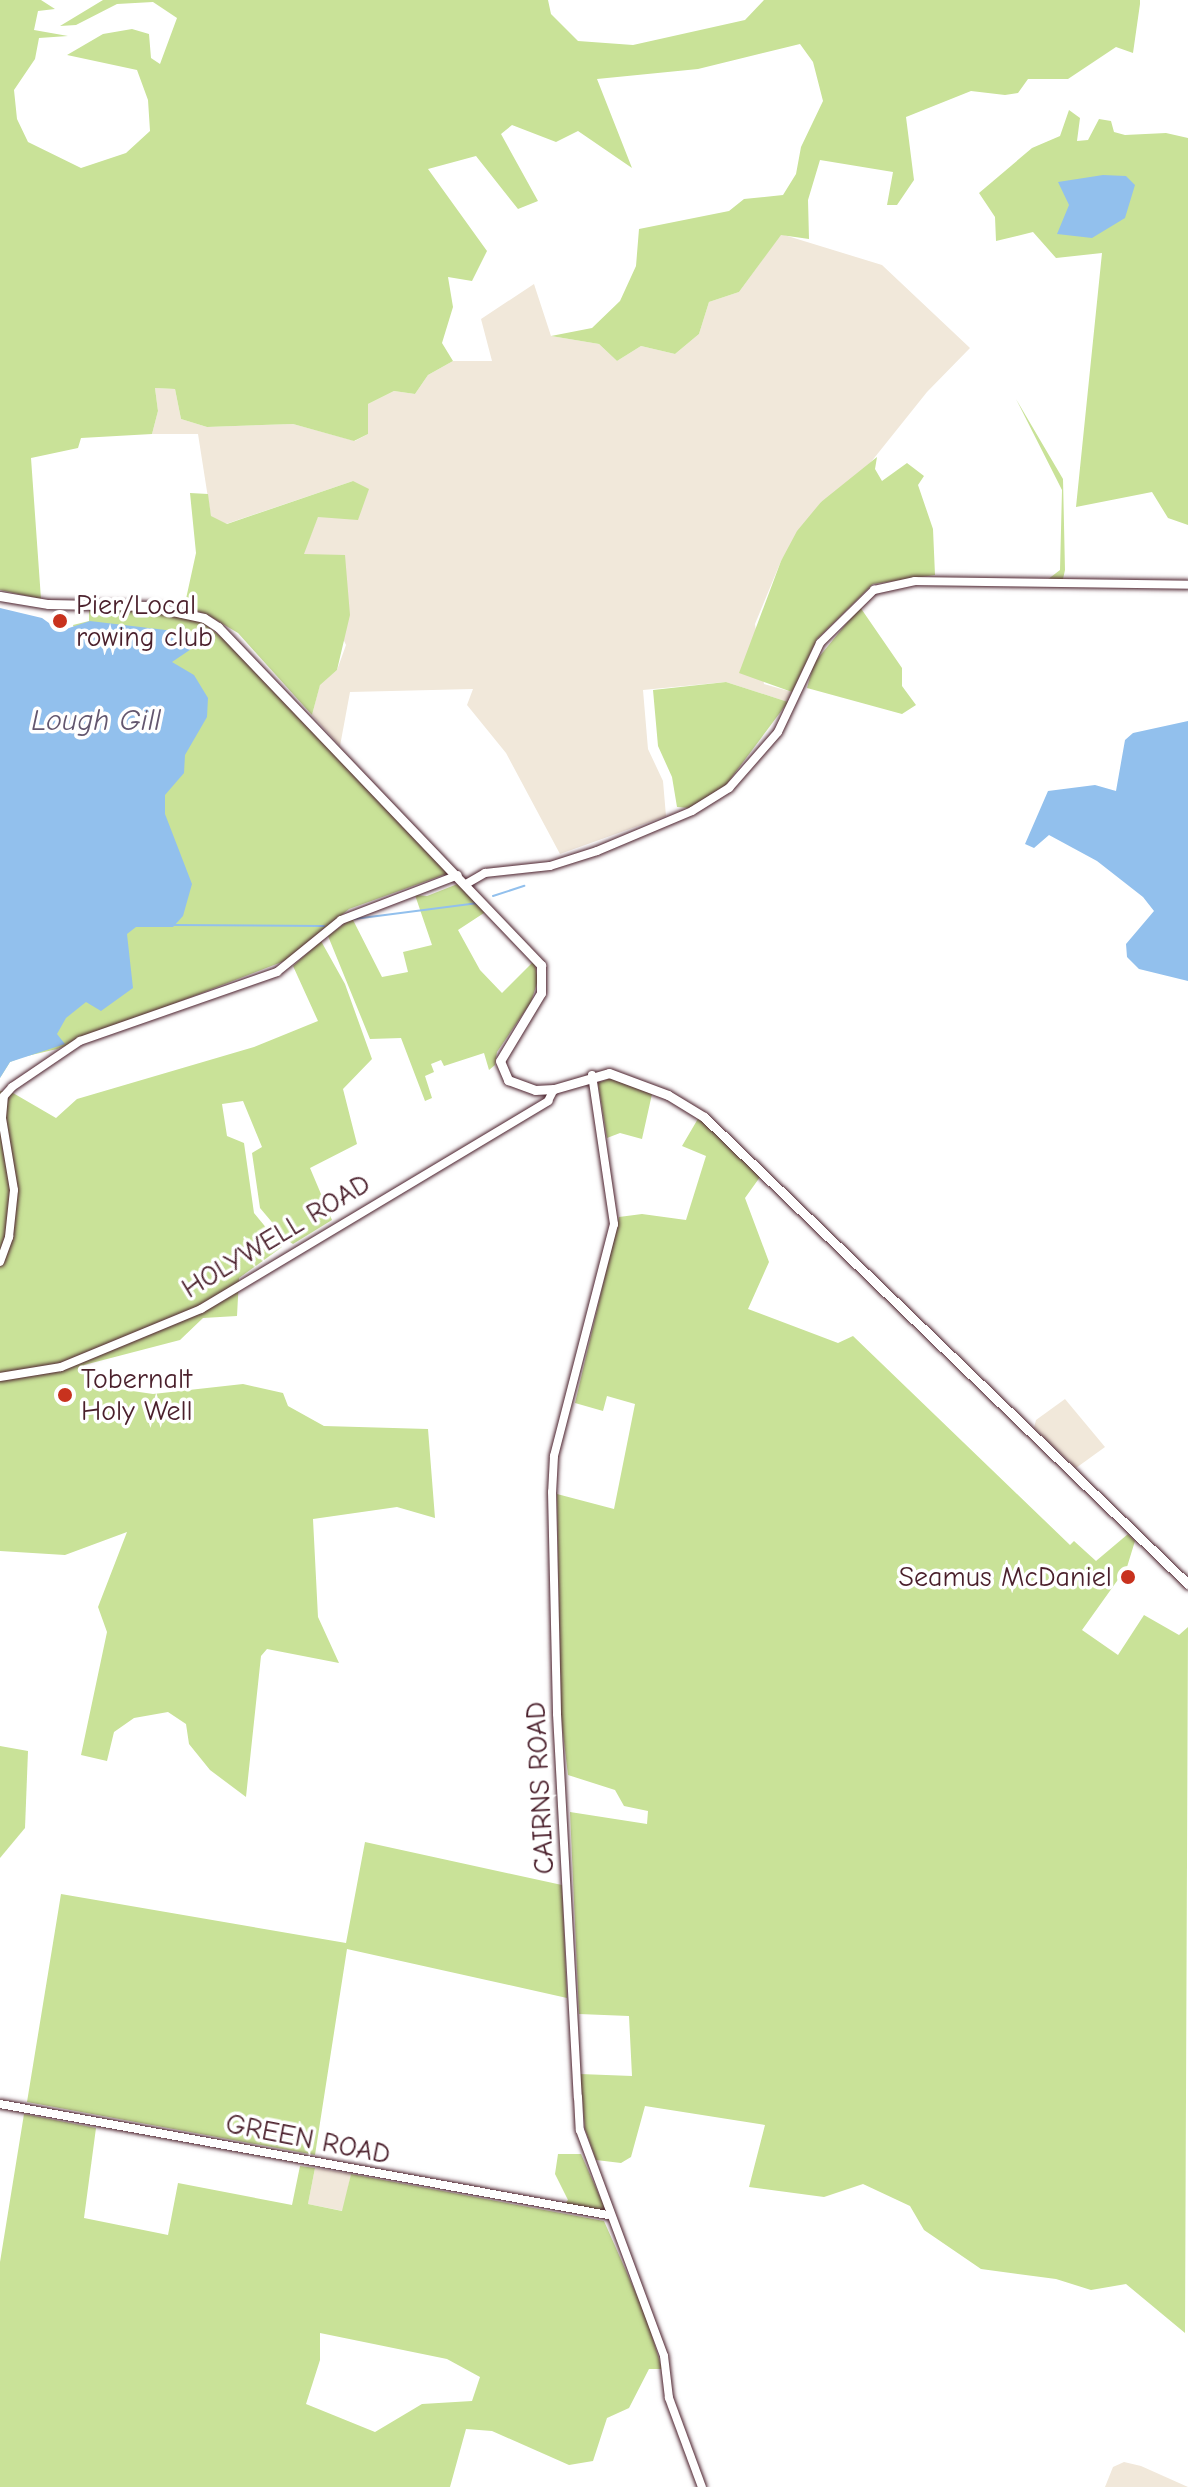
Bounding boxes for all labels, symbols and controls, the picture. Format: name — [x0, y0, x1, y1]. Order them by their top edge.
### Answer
place label: Pier/Local rowing club — [76, 588, 213, 654]
marker: Pier/Local rowing club — [51, 612, 69, 630]
water label: Lough Gill — [31, 703, 161, 739]
street label: HOLYWELL ROAD — [176, 1167, 376, 1305]
place label: Tobernalt Holy Well — [81, 1362, 193, 1428]
marker: Tobernalt Holy Well — [56, 1386, 74, 1404]
place label: Seamus McDaniel — [899, 1560, 1112, 1594]
marker: Seamus McDaniel — [1119, 1568, 1137, 1586]
street label: CAIRNS ROAD — [519, 1701, 561, 1875]
street label: GREEN ROAD — [223, 2107, 393, 2171]

